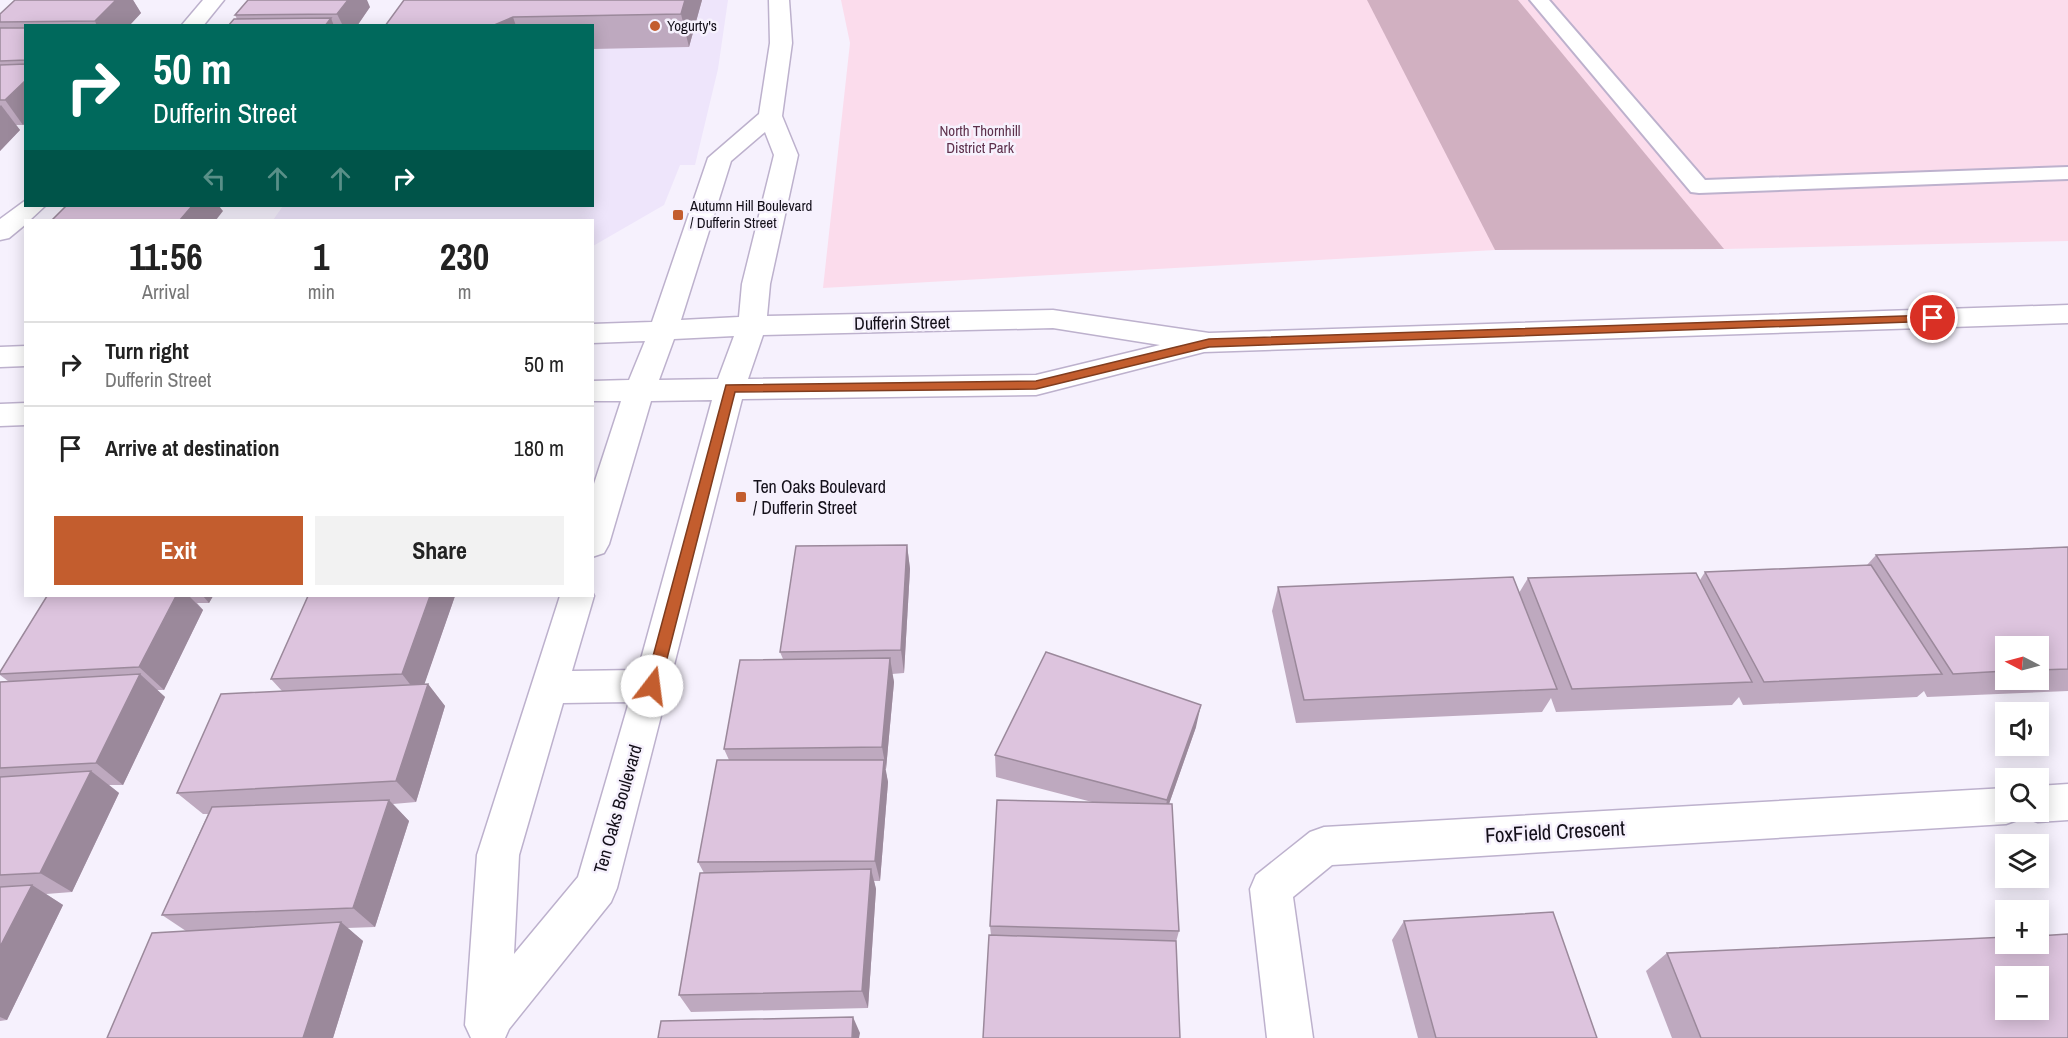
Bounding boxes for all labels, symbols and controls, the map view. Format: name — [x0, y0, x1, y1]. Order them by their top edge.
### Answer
place label: Yogurty's — [667, 15, 717, 36]
marker: Yogurty's — [648, 19, 662, 33]
text: 50 m — [153, 41, 232, 97]
icon: right — [54, 48, 132, 126]
text: Dufferin Street — [153, 95, 297, 131]
park label: North Thornhill District Park — [939, 120, 1021, 158]
icon: left — [198, 162, 231, 195]
icon: ahead — [261, 162, 294, 195]
icon: ahead — [324, 162, 357, 195]
icon: right — [387, 162, 420, 195]
place label: Autumn Hill Boulevard / Dufferin Street — [689, 195, 812, 233]
marker: Autumn Hill Boulevard / Dufferin Street — [671, 208, 685, 222]
text: 11:56 — [129, 233, 203, 281]
text: 1 — [313, 233, 330, 281]
text: 230 — [440, 233, 489, 281]
text: Arrival — [142, 278, 190, 305]
text: min — [308, 278, 335, 305]
text: m — [458, 278, 471, 305]
pin — [1907, 292, 1958, 343]
icon: arrive — [1916, 301, 1949, 334]
street label: Dufferin Street — [854, 309, 950, 336]
text: Turn right — [105, 336, 189, 366]
icon: right — [54, 348, 87, 381]
text: 50 m — [524, 349, 564, 379]
text: Dufferin Street — [105, 366, 211, 393]
icon: arrive — [54, 432, 87, 465]
text: Arrive at destination — [105, 433, 279, 463]
text: 180 m — [514, 433, 564, 463]
place label: Ten Oaks Boulevard / Dufferin Street — [753, 474, 886, 520]
marker: Ten Oaks Boulevard / Dufferin Street — [734, 490, 748, 504]
button: Exit — [54, 516, 303, 585]
button: Share — [315, 516, 564, 585]
north arrow — [1995, 636, 2049, 690]
map controls — [1995, 636, 2049, 1020]
position arrow — [620, 654, 684, 718]
button: sound — [1995, 702, 2049, 756]
street label: Ten Oaks Boulevard — [587, 742, 648, 876]
button: search — [1995, 768, 2049, 822]
street label: FoxField Crescent — [1484, 813, 1626, 850]
button: layers — [1995, 834, 2049, 888]
button: + — [1995, 900, 2049, 954]
button: − — [1995, 966, 2049, 1020]

